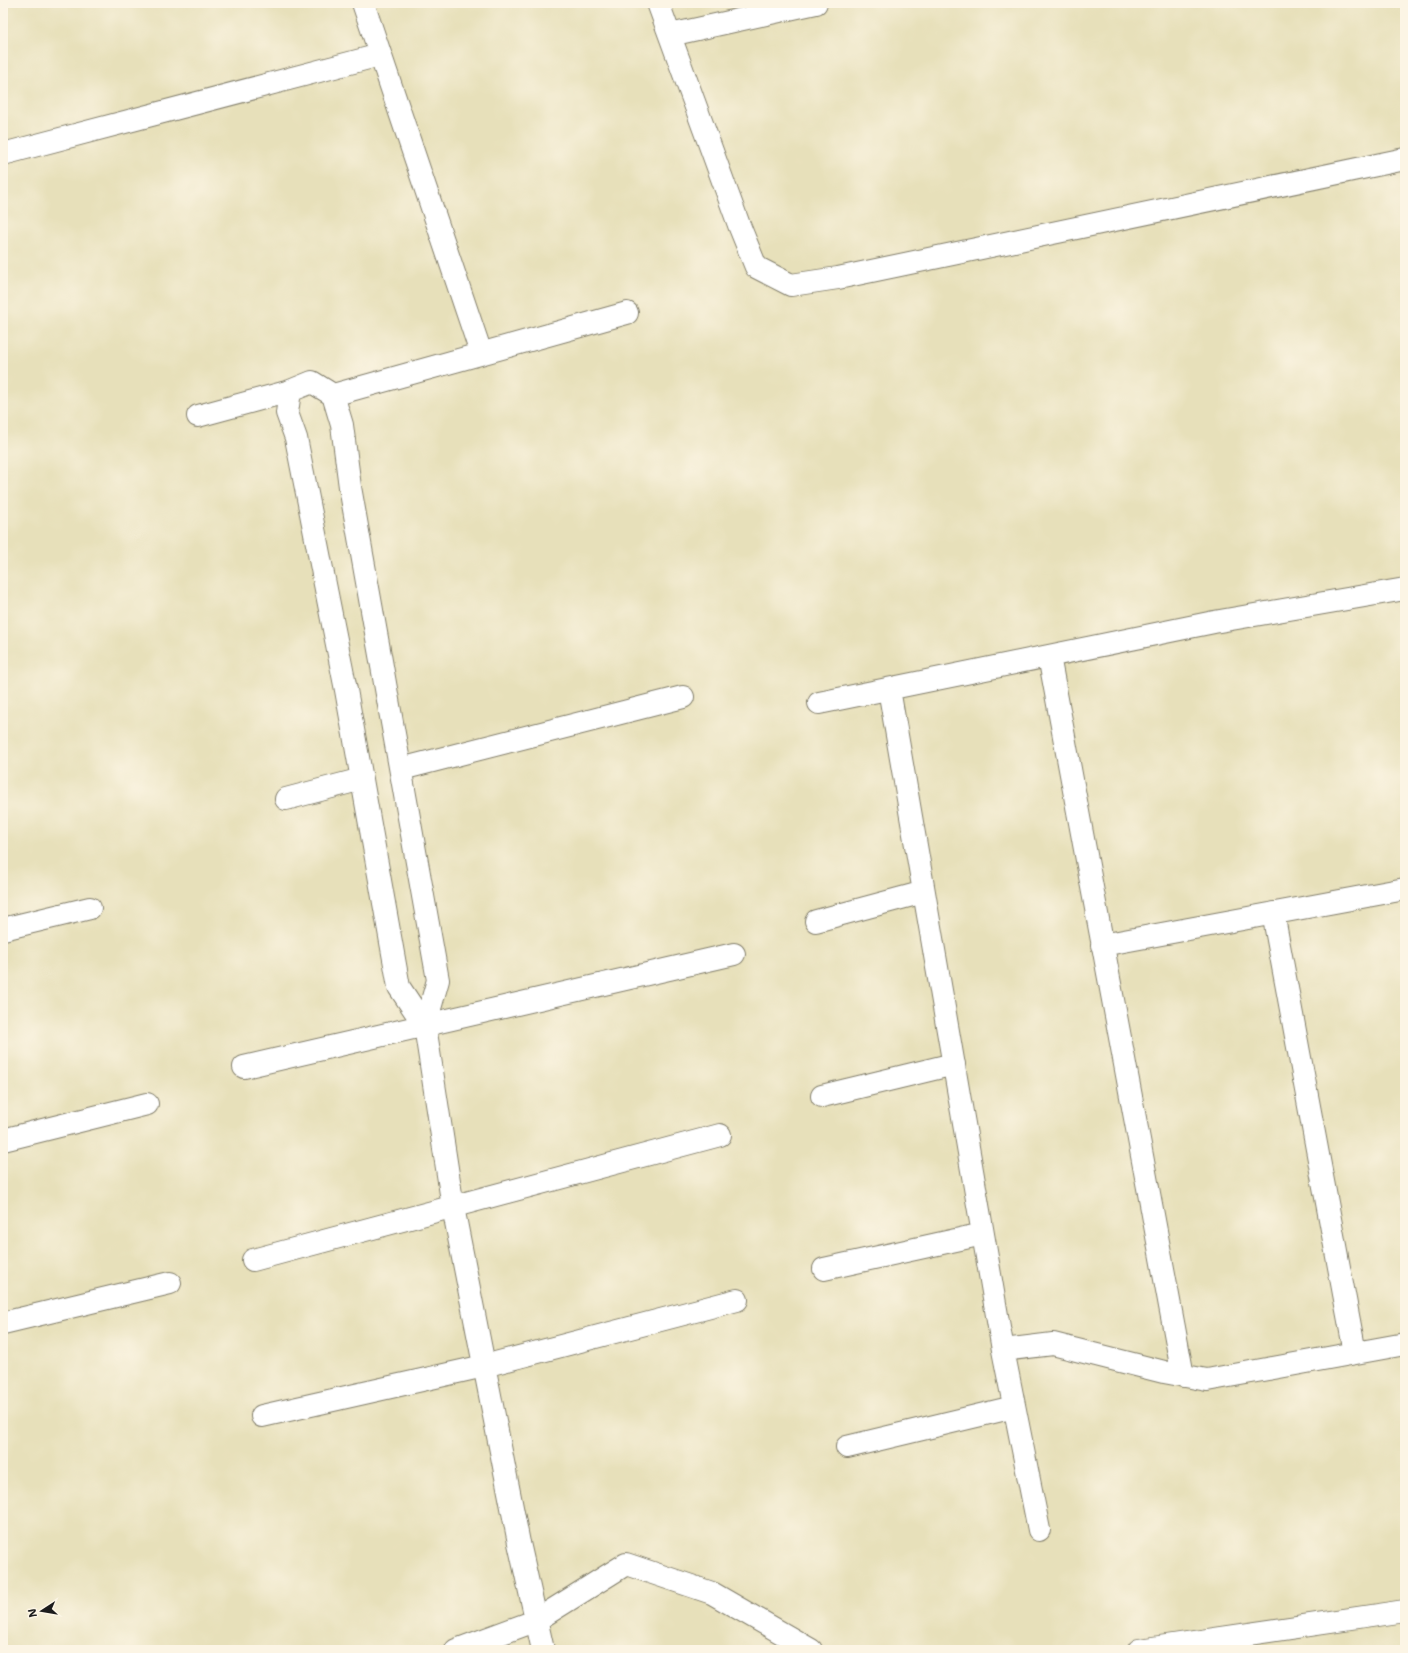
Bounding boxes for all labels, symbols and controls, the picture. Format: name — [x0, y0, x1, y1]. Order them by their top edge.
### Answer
north arrow — [22, 1591, 62, 1631]
text: N — [24, 1607, 41, 1619]

